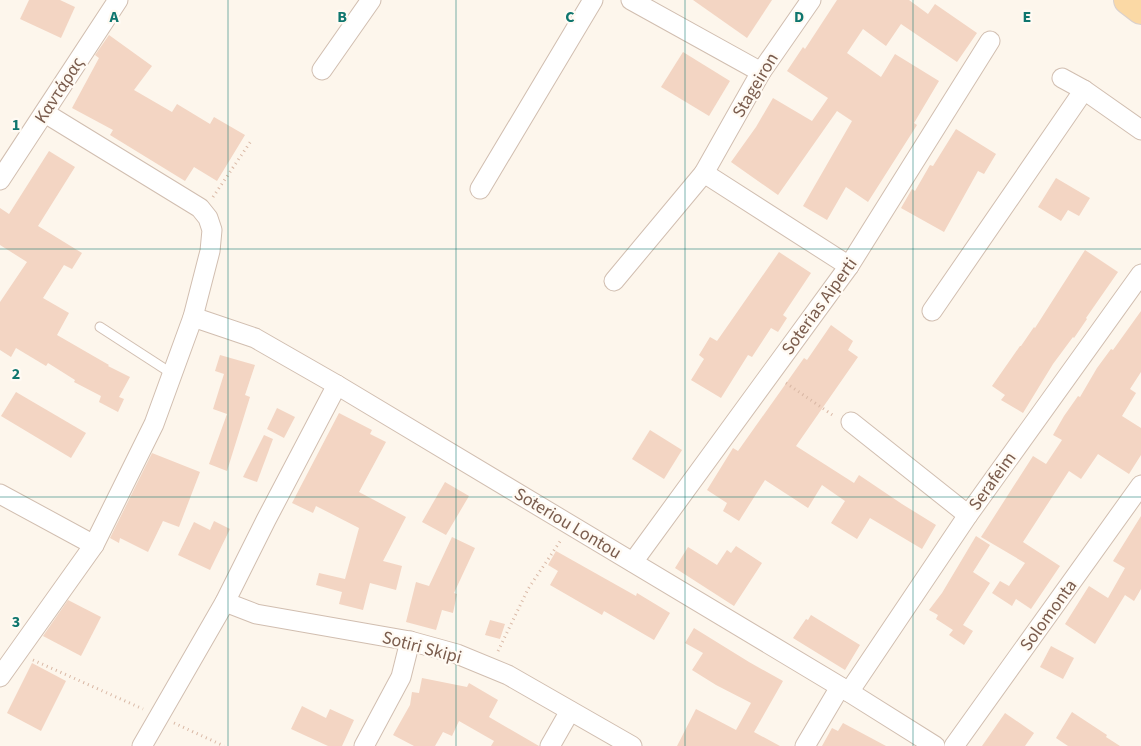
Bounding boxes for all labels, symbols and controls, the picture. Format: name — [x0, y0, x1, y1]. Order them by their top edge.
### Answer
text: A — [108, 6, 119, 28]
text: B — [337, 6, 347, 28]
text: C — [565, 6, 575, 28]
text: D — [794, 6, 804, 28]
text: E — [1023, 6, 1031, 28]
street label: Stageiron — [726, 48, 785, 122]
street label: Καντάρας — [29, 52, 90, 128]
text: 1 — [12, 114, 20, 136]
street label: Soterias Aiperti — [776, 253, 863, 360]
text: 2 — [12, 363, 20, 385]
street label: Serafeim — [963, 447, 1022, 516]
street label: Soteriou Lontou — [509, 482, 626, 565]
street label: Solomonta — [1014, 574, 1083, 656]
text: 3 — [12, 611, 20, 633]
street label: Sotiri Skipi — [379, 625, 464, 670]

